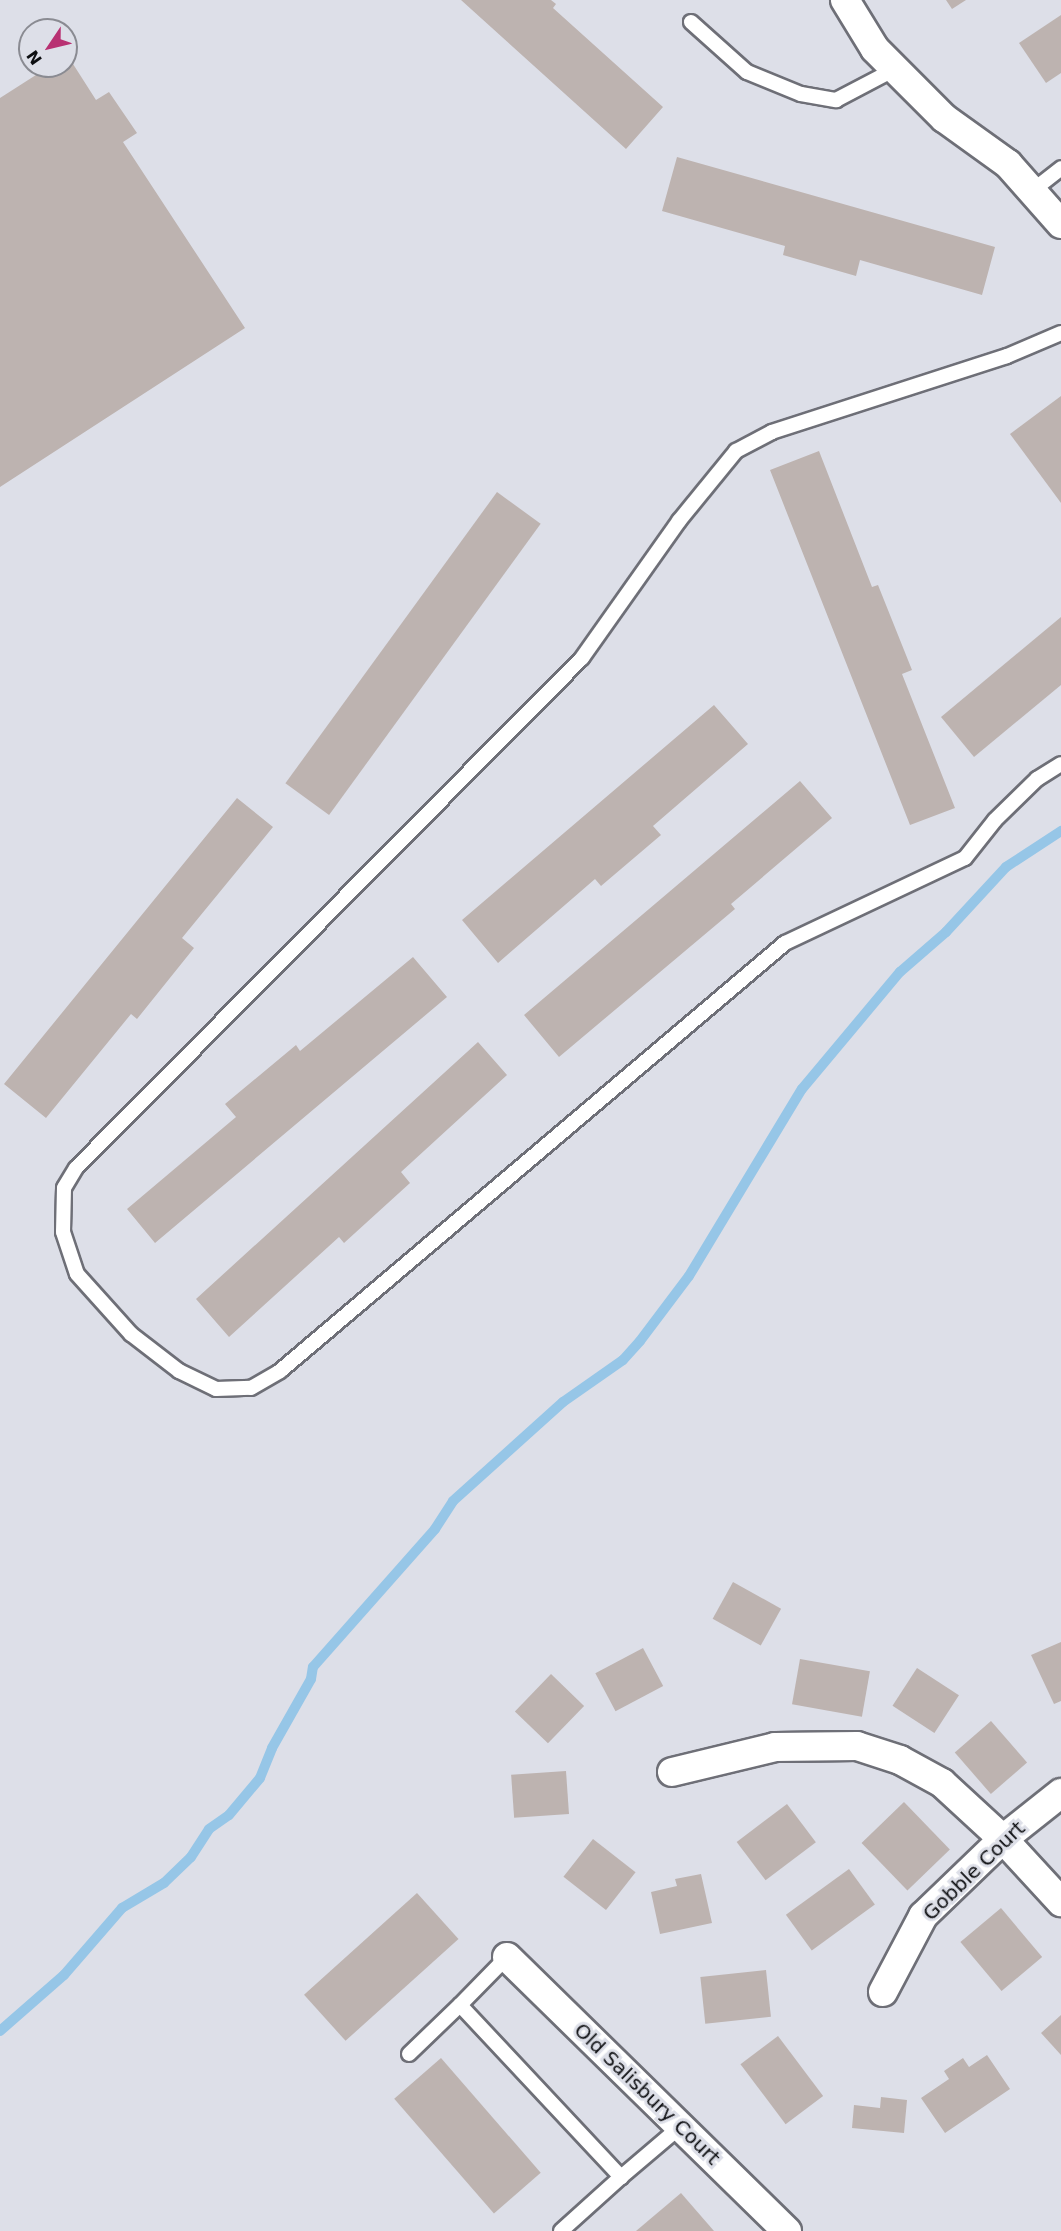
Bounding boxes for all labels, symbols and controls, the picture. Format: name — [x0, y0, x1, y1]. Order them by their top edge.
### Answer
north arrow — [18, 18, 78, 78]
text: N — [23, 47, 46, 68]
street label: Gobble Court — [918, 1816, 1030, 1926]
street label: Old Salisbury Court — [569, 2018, 725, 2170]

